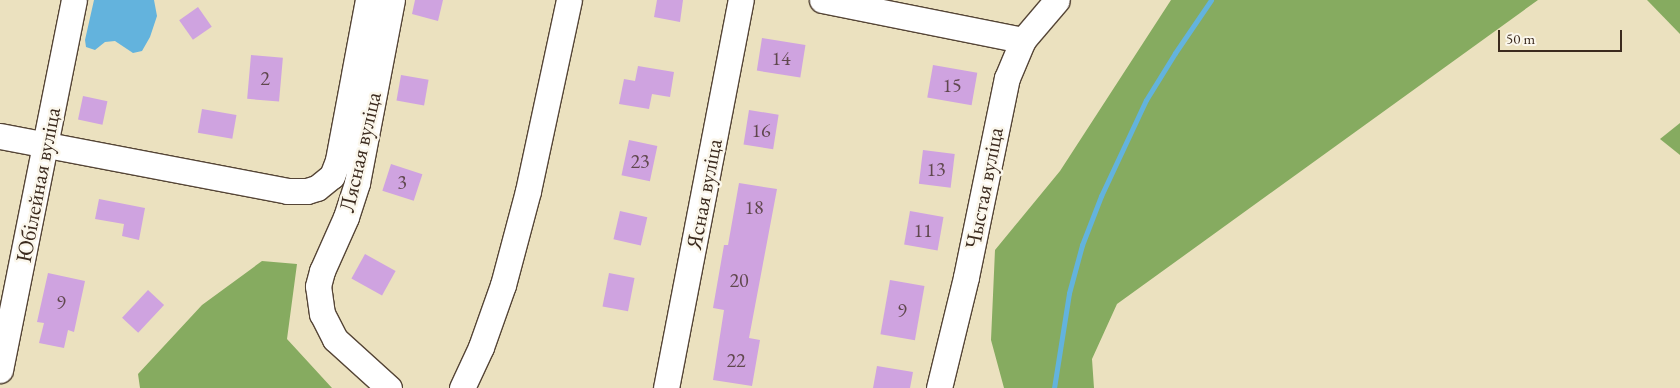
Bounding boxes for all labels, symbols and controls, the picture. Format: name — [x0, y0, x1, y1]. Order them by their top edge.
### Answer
scale bar — [1500, 20, 1624, 52]
text: 50 m — [1506, 29, 1535, 48]
house number: 14 — [771, 46, 791, 70]
house number: 2 — [260, 66, 270, 90]
house number: 15 — [942, 73, 962, 97]
street label: Лясная вуліца — [333, 89, 387, 215]
street label: Юбілейная вуліца — [10, 105, 66, 265]
house number: 16 — [751, 118, 771, 142]
street label: Чыстая вуліца — [959, 125, 1009, 251]
street label: Ясная вуліца — [680, 137, 728, 251]
house number: 23 — [630, 149, 650, 173]
house number: 13 — [926, 157, 946, 181]
house number: 3 — [397, 170, 407, 194]
house number: 18 — [744, 195, 764, 219]
house number: 11 — [913, 218, 933, 242]
house number: 20 — [729, 268, 749, 292]
house number: 9 — [56, 290, 66, 314]
house number: 9 — [897, 298, 907, 322]
house number: 22 — [726, 348, 746, 372]

